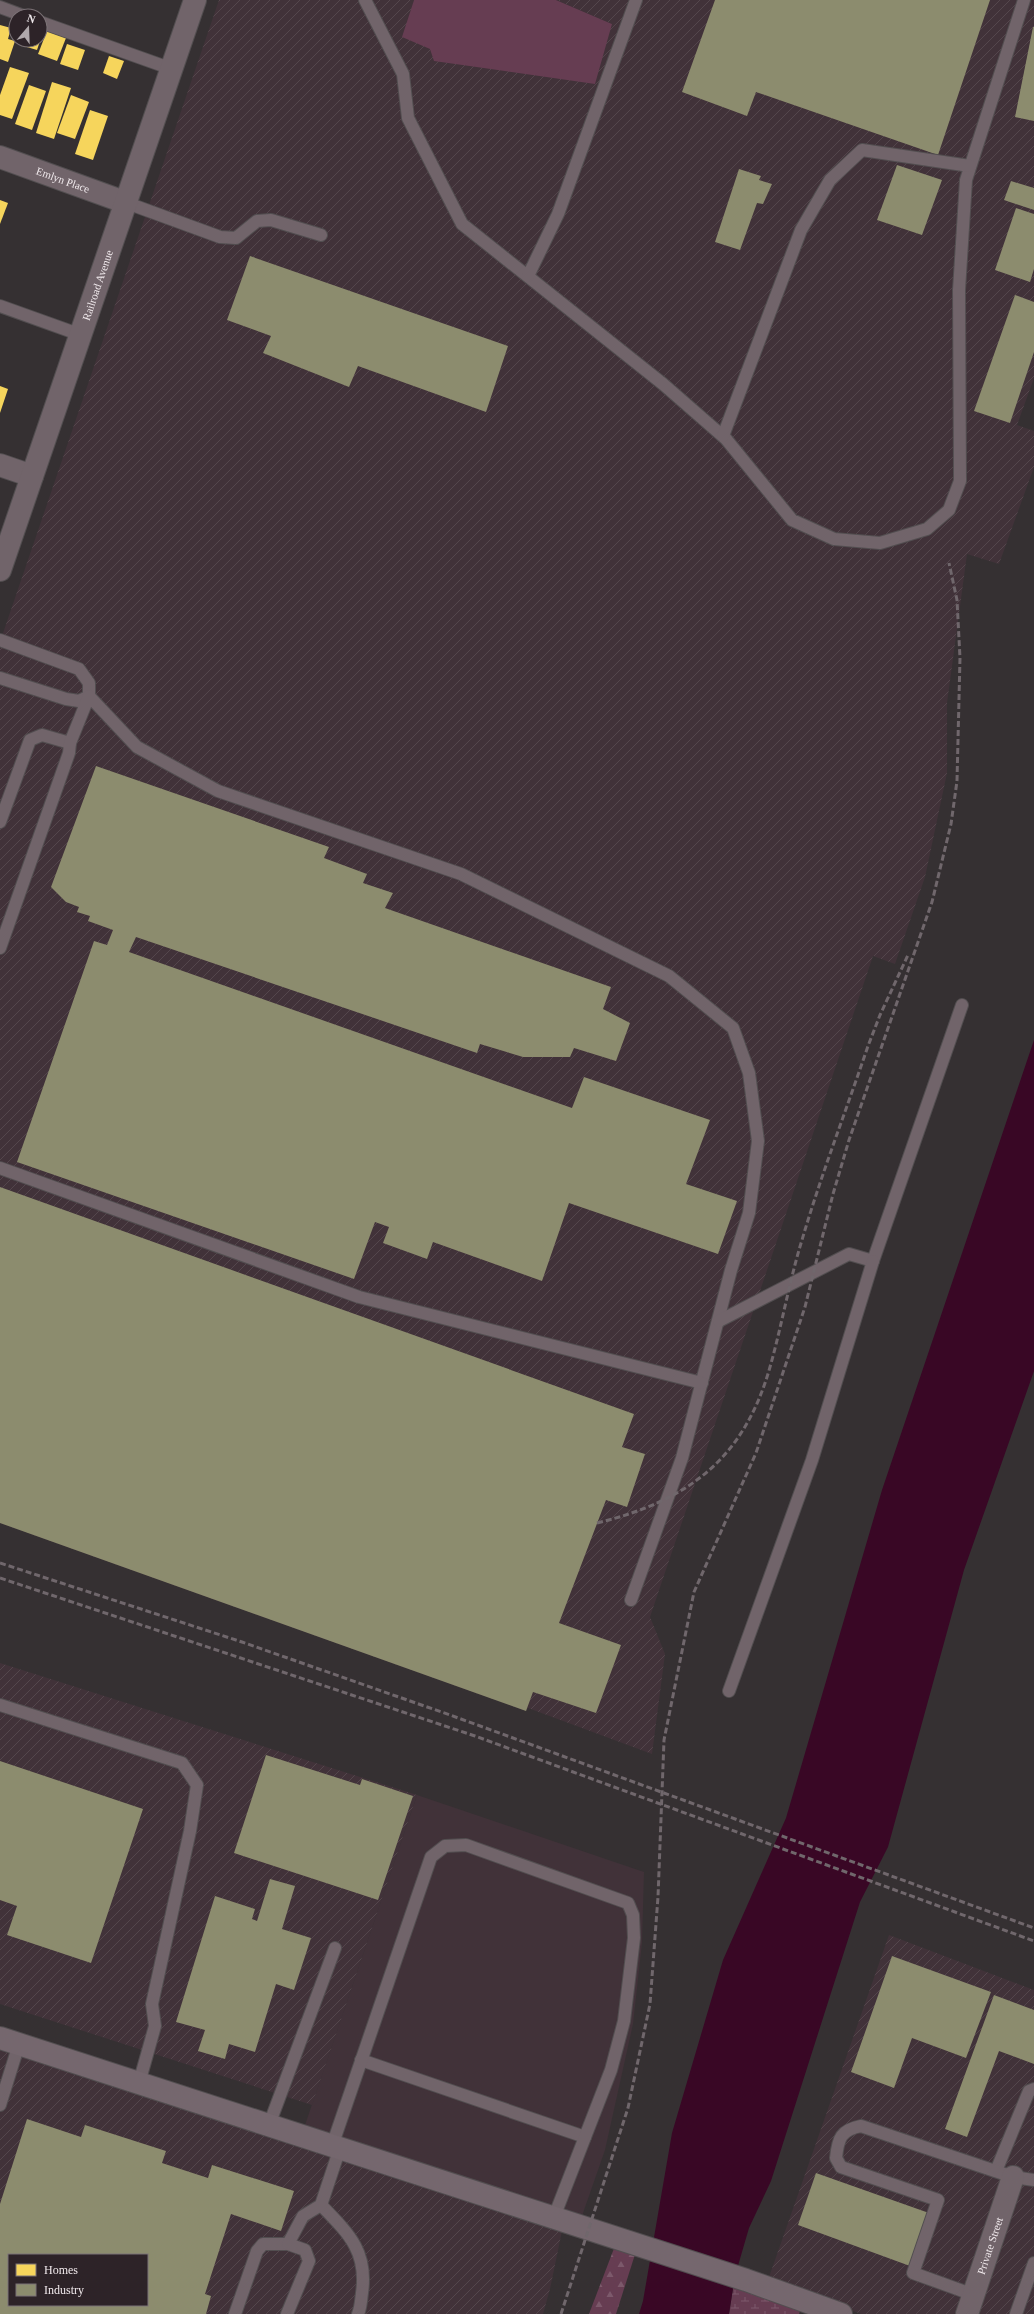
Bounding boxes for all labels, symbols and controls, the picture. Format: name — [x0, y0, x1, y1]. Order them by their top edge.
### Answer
north arrow — [8, 8, 48, 48]
text: N — [26, 12, 37, 26]
street label: Emlyn Place — [35, 165, 91, 195]
street label: Railroad Avenue — [80, 248, 115, 322]
street label: Private Street — [975, 2216, 1005, 2276]
legend — [8, 2254, 148, 2306]
text: Homes — [44, 2263, 78, 2277]
text: Industry — [44, 2283, 84, 2297]

